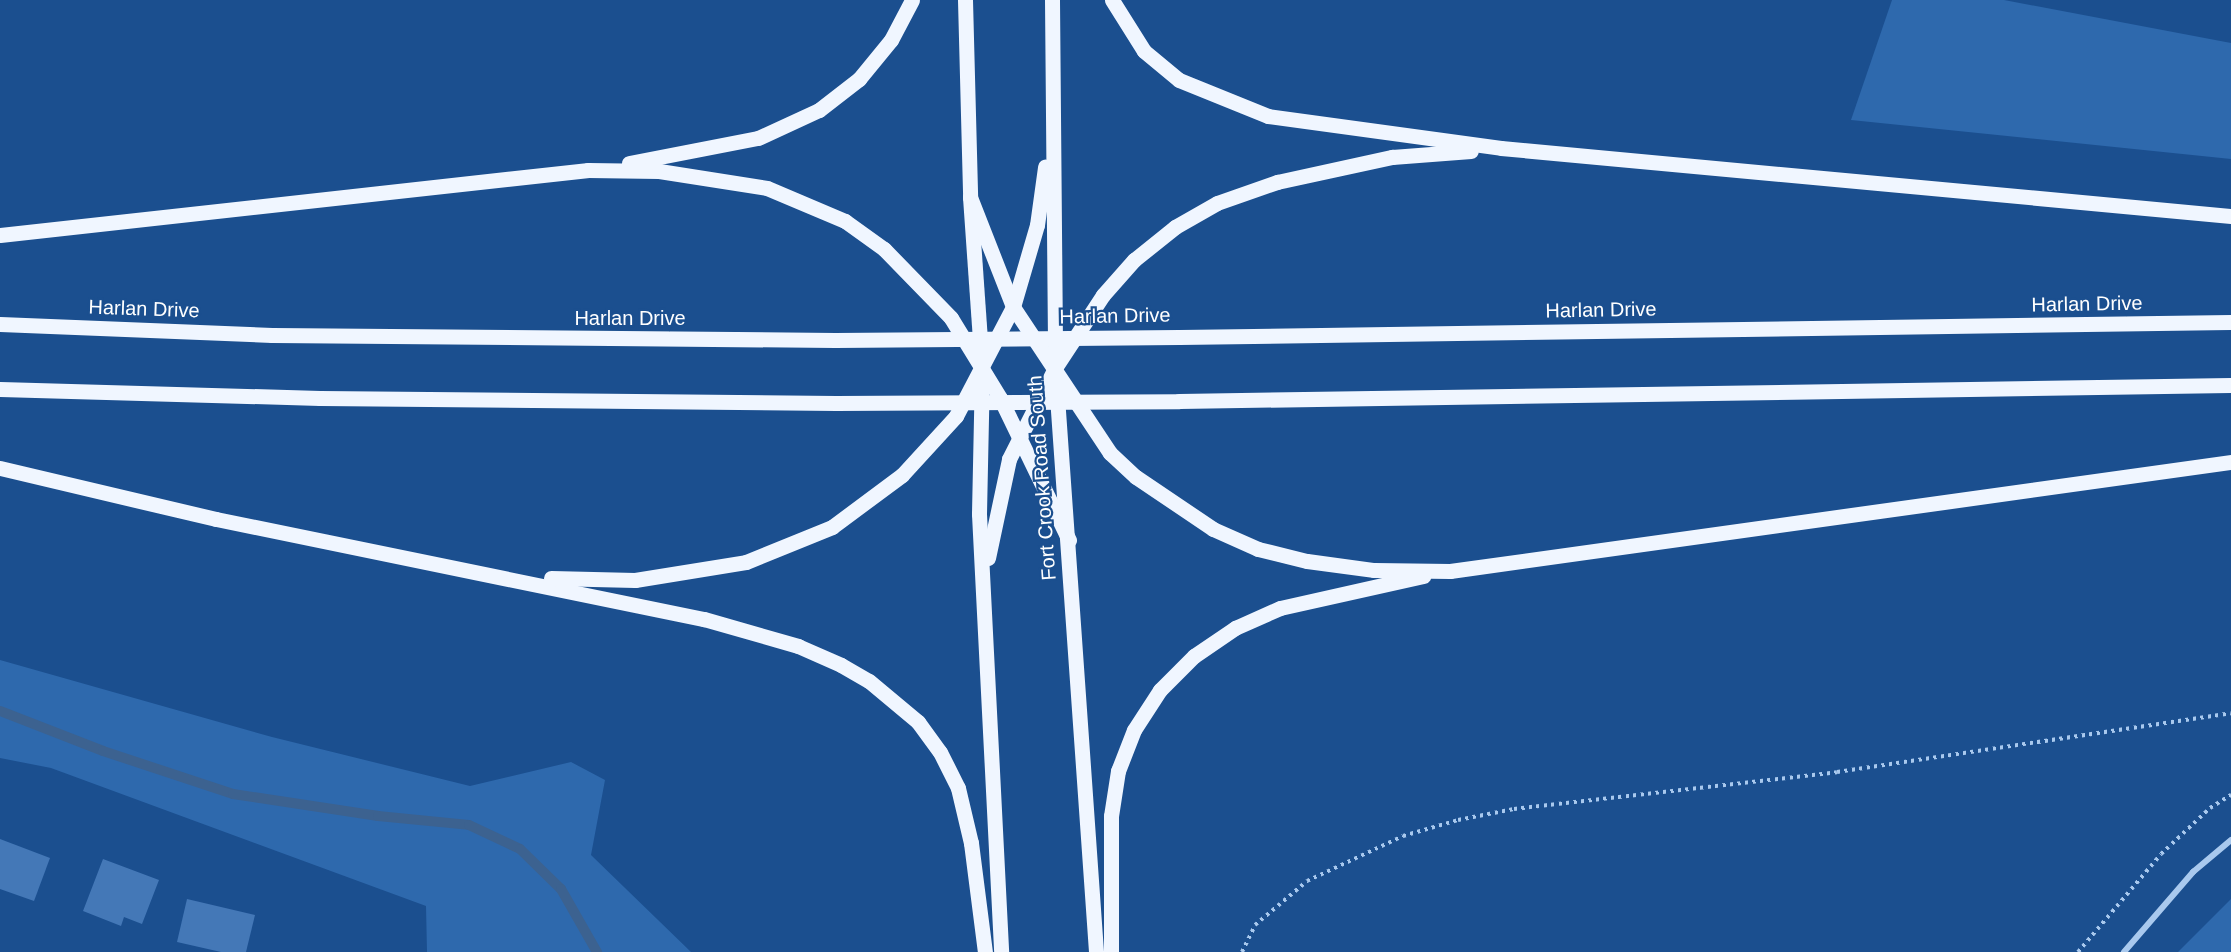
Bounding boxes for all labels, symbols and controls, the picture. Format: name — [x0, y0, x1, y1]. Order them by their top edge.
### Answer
street label: Harlan Drive — [2031, 291, 2143, 317]
street label: Harlan Drive — [88, 295, 200, 323]
street label: Harlan Drive — [1545, 297, 1657, 323]
street label: Harlan Drive — [1059, 303, 1171, 329]
street label: Harlan Drive — [574, 306, 686, 330]
street label: Fort Crook Road South — [1023, 375, 1061, 581]

